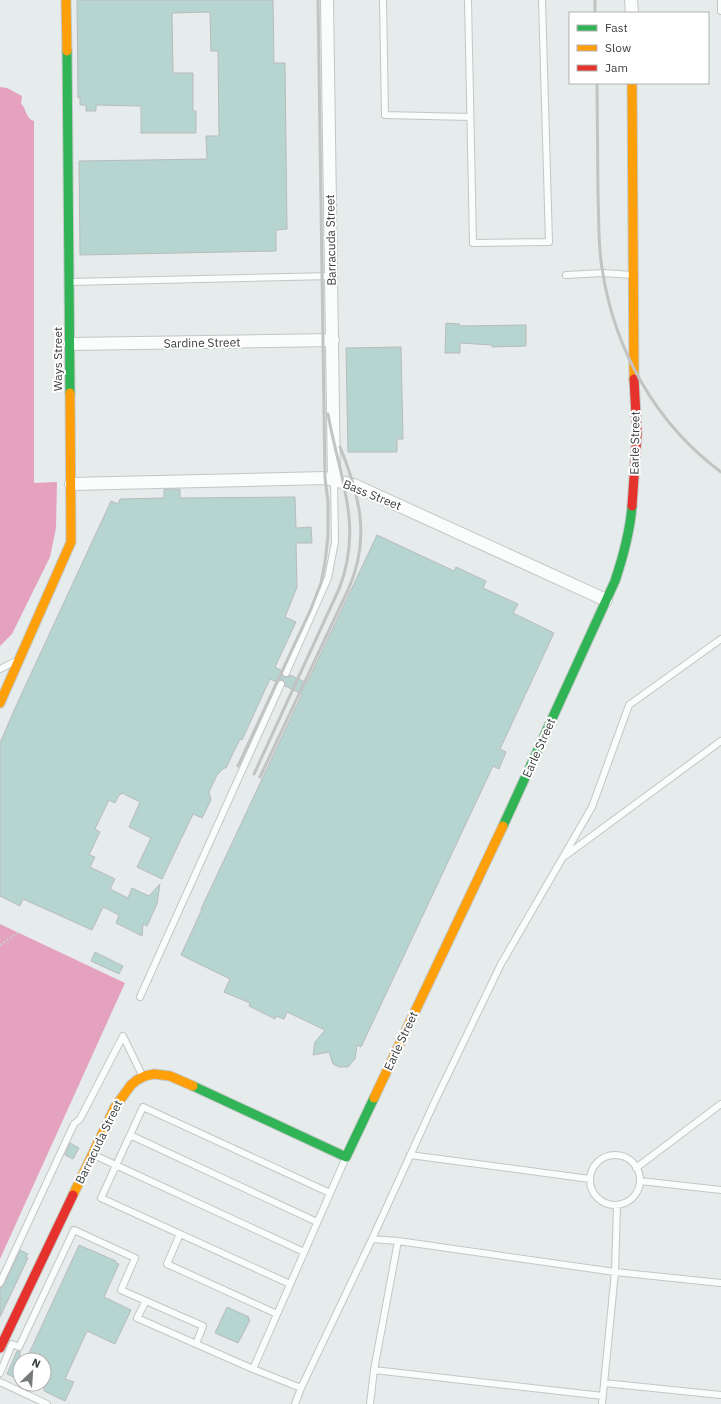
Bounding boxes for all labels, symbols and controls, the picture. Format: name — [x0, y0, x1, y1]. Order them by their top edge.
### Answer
legend — [569, 12, 709, 84]
text: Fast — [605, 20, 628, 35]
text: Slow — [605, 40, 631, 55]
text: Jam — [605, 60, 628, 75]
street label: Barracuda Street — [322, 194, 339, 286]
street label: Ways Street — [50, 327, 65, 391]
street label: Sardine Street — [163, 334, 241, 351]
street label: Earle Street — [626, 411, 643, 475]
street label: Bass Street — [341, 476, 404, 513]
street label: Earle Street — [519, 716, 558, 780]
street label: Earle Street — [380, 1009, 421, 1073]
street label: Barracuda Street — [72, 1097, 125, 1186]
north arrow — [12, 1352, 52, 1392]
text: N — [30, 1355, 43, 1371]

